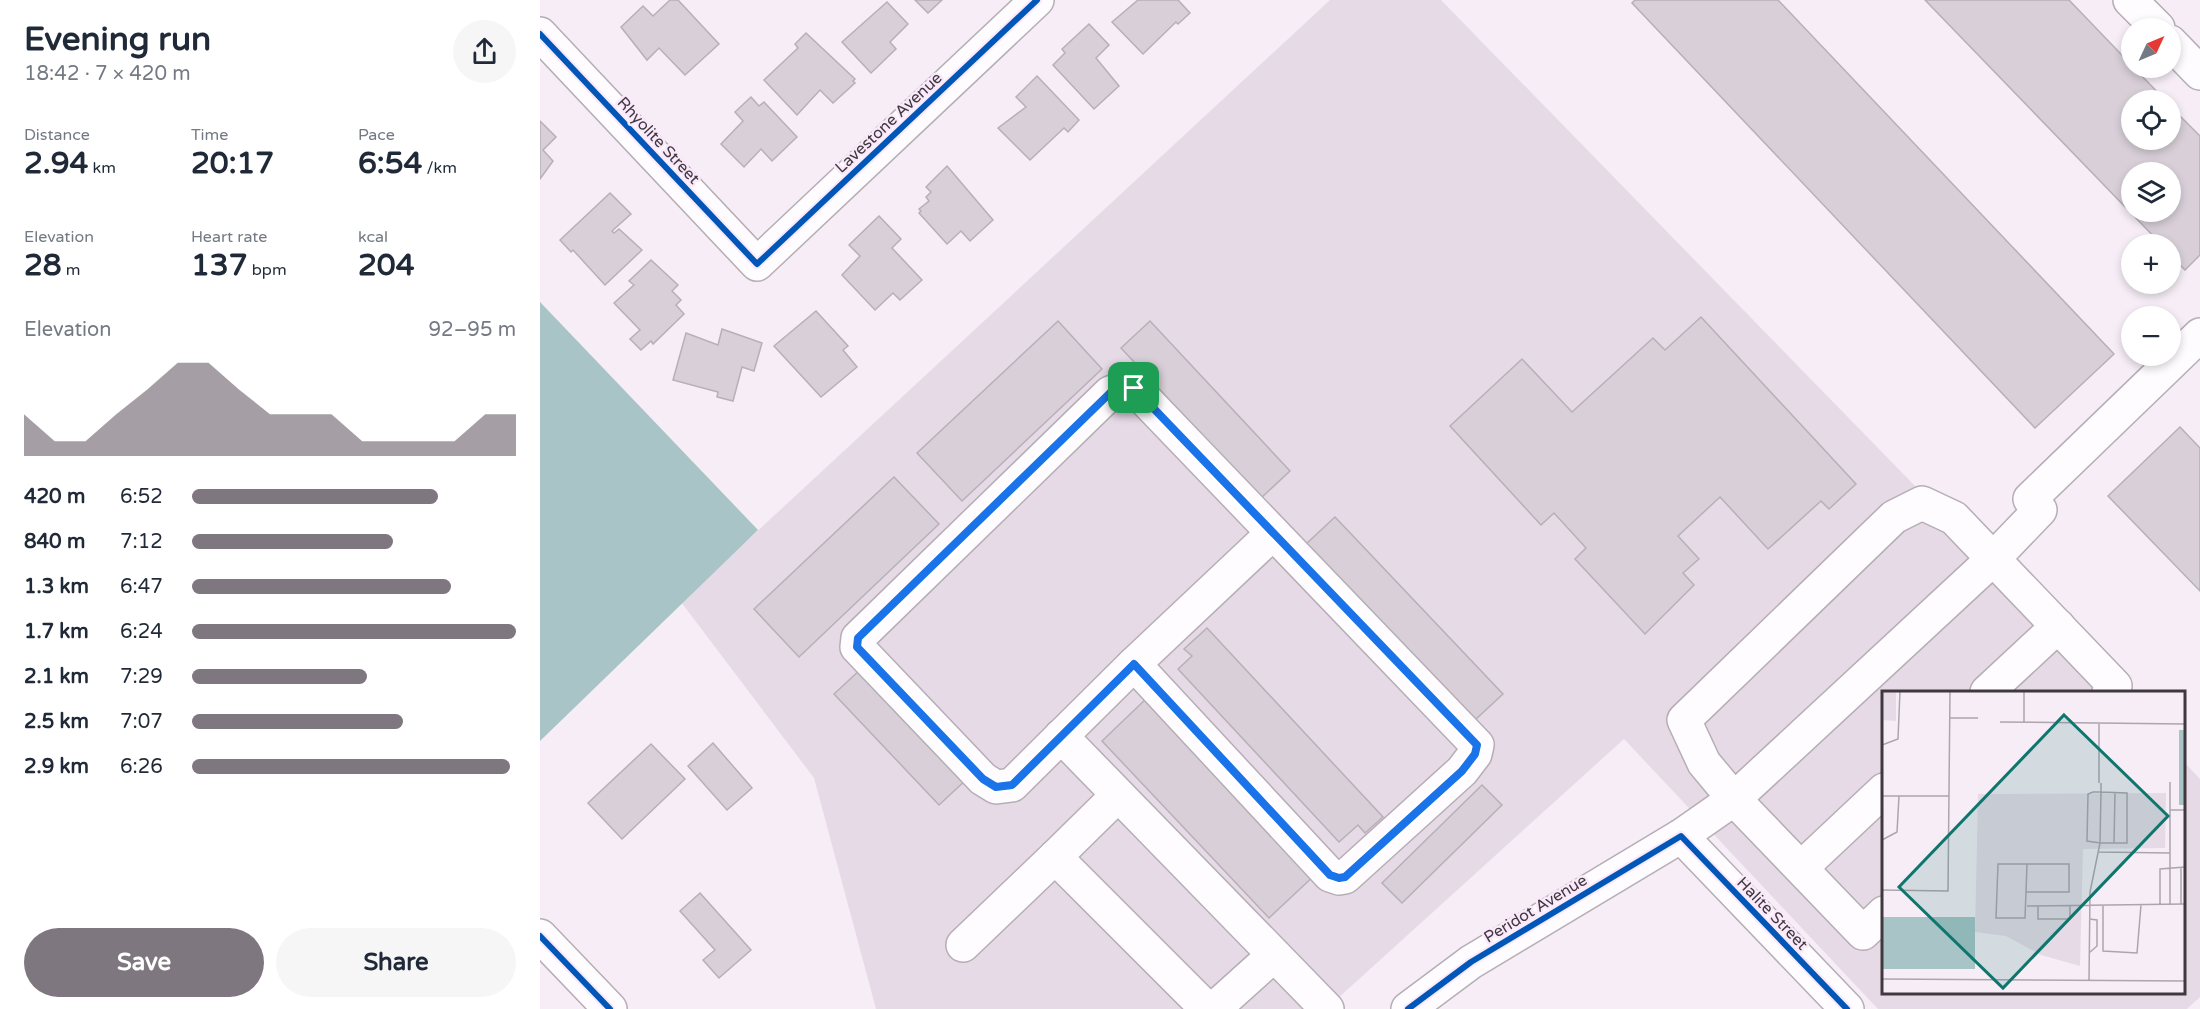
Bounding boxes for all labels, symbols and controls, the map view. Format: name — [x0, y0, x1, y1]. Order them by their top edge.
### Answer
north arrow — [2121, 18, 2181, 78]
map controls — [2121, 18, 2181, 366]
text: Evening run — [24, 20, 211, 59]
button: share — [453, 20, 516, 83]
text: 18:42 · 7 × 420 m — [24, 62, 191, 86]
street label: Lavestone Avenue — [831, 68, 946, 177]
button: locate — [2121, 90, 2181, 150]
street label: Rhyolite Street — [613, 93, 704, 189]
text: Distance — [24, 125, 90, 145]
text: Time — [191, 125, 228, 145]
text: Pace — [358, 125, 395, 145]
text: 2.94 — [24, 145, 88, 182]
text: 20:17 — [191, 145, 274, 182]
text: 6:54 — [358, 145, 422, 182]
text: km — [88, 158, 116, 178]
text: /km — [422, 158, 457, 178]
button: layers — [2121, 162, 2181, 222]
text: Elevation — [24, 227, 94, 247]
text: Heart rate — [191, 227, 267, 247]
text: kcal — [358, 227, 388, 247]
button: + — [2121, 234, 2181, 294]
text: 28 — [24, 247, 62, 284]
text: 137 — [191, 247, 248, 284]
text: 204 — [358, 247, 415, 284]
text: m — [62, 260, 81, 280]
text: bpm — [248, 260, 287, 280]
button: − — [2121, 306, 2181, 366]
text: Elevation — [24, 318, 111, 342]
text: 92–95 m — [429, 318, 516, 342]
pin — [1108, 362, 1159, 413]
icon: arrive — [1117, 371, 1150, 404]
text: 420 m — [24, 485, 85, 509]
text: 6:52 — [120, 485, 163, 509]
text: 840 m — [24, 530, 85, 554]
text: 7:12 — [120, 530, 163, 554]
text: 1.3 km — [24, 575, 89, 599]
text: 6:47 — [120, 575, 163, 599]
text: 1.7 km — [24, 620, 89, 644]
text: 6:24 — [120, 620, 163, 644]
text: 2.1 km — [24, 665, 89, 689]
text: 7:29 — [120, 665, 163, 689]
inset map — [1882, 691, 2185, 994]
text: 2.5 km — [24, 710, 89, 734]
text: 7:07 — [120, 710, 163, 734]
text: 2.9 km — [24, 755, 89, 779]
text: 6:26 — [120, 755, 163, 779]
street label: Peridot Avenue — [1480, 870, 1591, 948]
street label: Halite Street — [1732, 873, 1812, 954]
button: Save — [24, 928, 264, 997]
button: Share — [276, 928, 516, 997]

